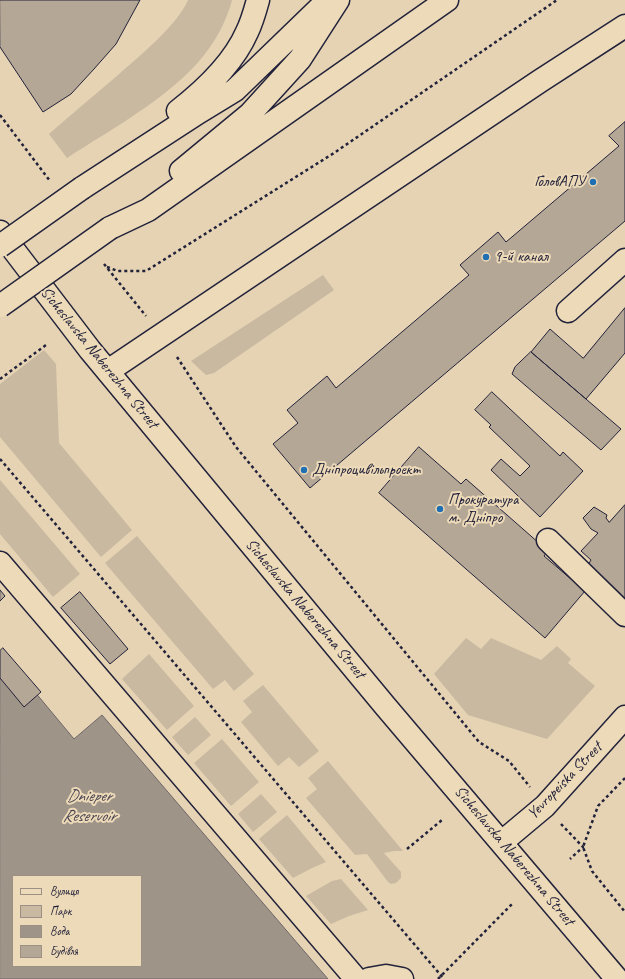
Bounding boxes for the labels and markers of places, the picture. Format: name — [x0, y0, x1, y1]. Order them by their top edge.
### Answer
place label: ГоловАПУ — [534, 172, 585, 192]
marker: ГоловАПУ — [588, 177, 598, 187]
place label: 9-й канал — [494, 247, 548, 267]
marker: 9-й канал — [481, 252, 491, 262]
place label: Дніпроцивільпроект — [312, 460, 420, 480]
marker: Дніпроцивільпроект — [299, 465, 309, 475]
place label: Прокуратура м. Дніпро — [448, 490, 518, 528]
marker: Прокуратура м. Дніпро — [435, 504, 445, 514]

